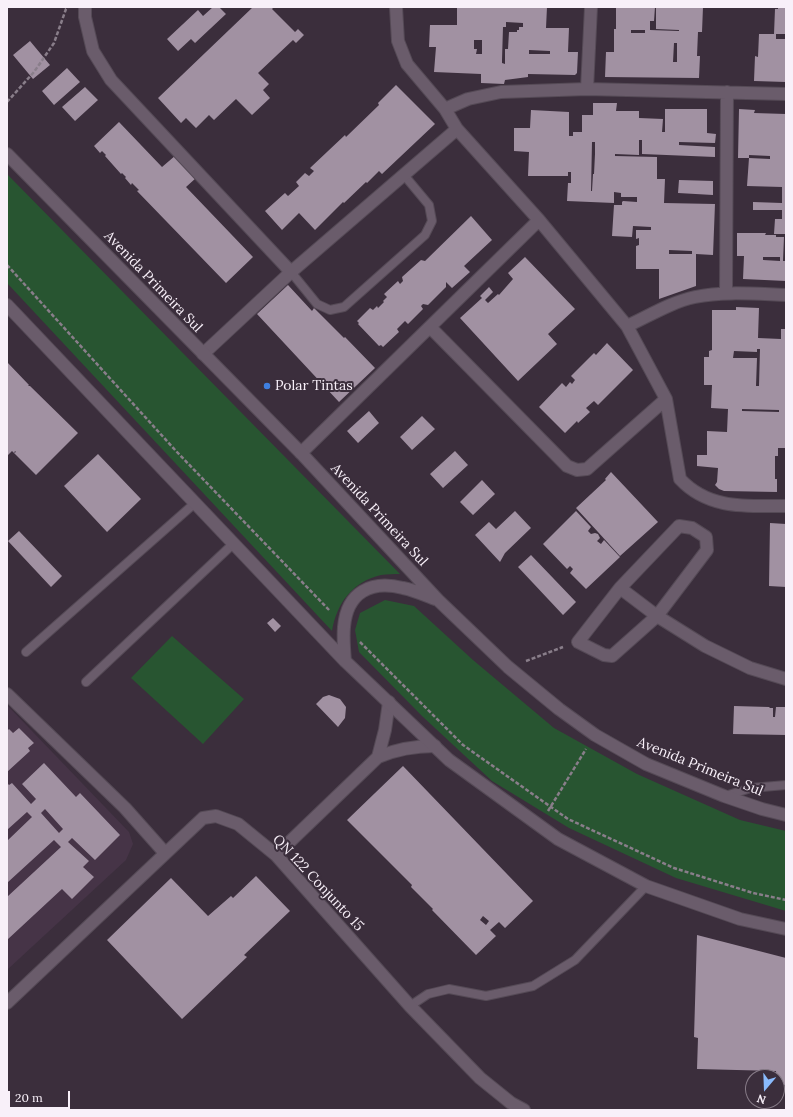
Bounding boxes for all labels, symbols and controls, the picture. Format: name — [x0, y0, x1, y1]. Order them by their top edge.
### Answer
street label: Avenida Primeira Sul — [100, 228, 206, 336]
place label: Polar Tintas — [275, 378, 353, 394]
marker: Polar Tintas — [262, 381, 272, 391]
street label: Avenida Primeira Sul — [327, 460, 431, 570]
street label: Avenida Primeira Sul — [635, 734, 765, 800]
street label: QN 122 Conjunto 15 — [269, 831, 367, 935]
north arrow — [745, 1069, 785, 1109]
scale bar — [10, 1083, 72, 1109]
text: 20 m — [15, 1090, 43, 1105]
text: N — [755, 1091, 768, 1107]

